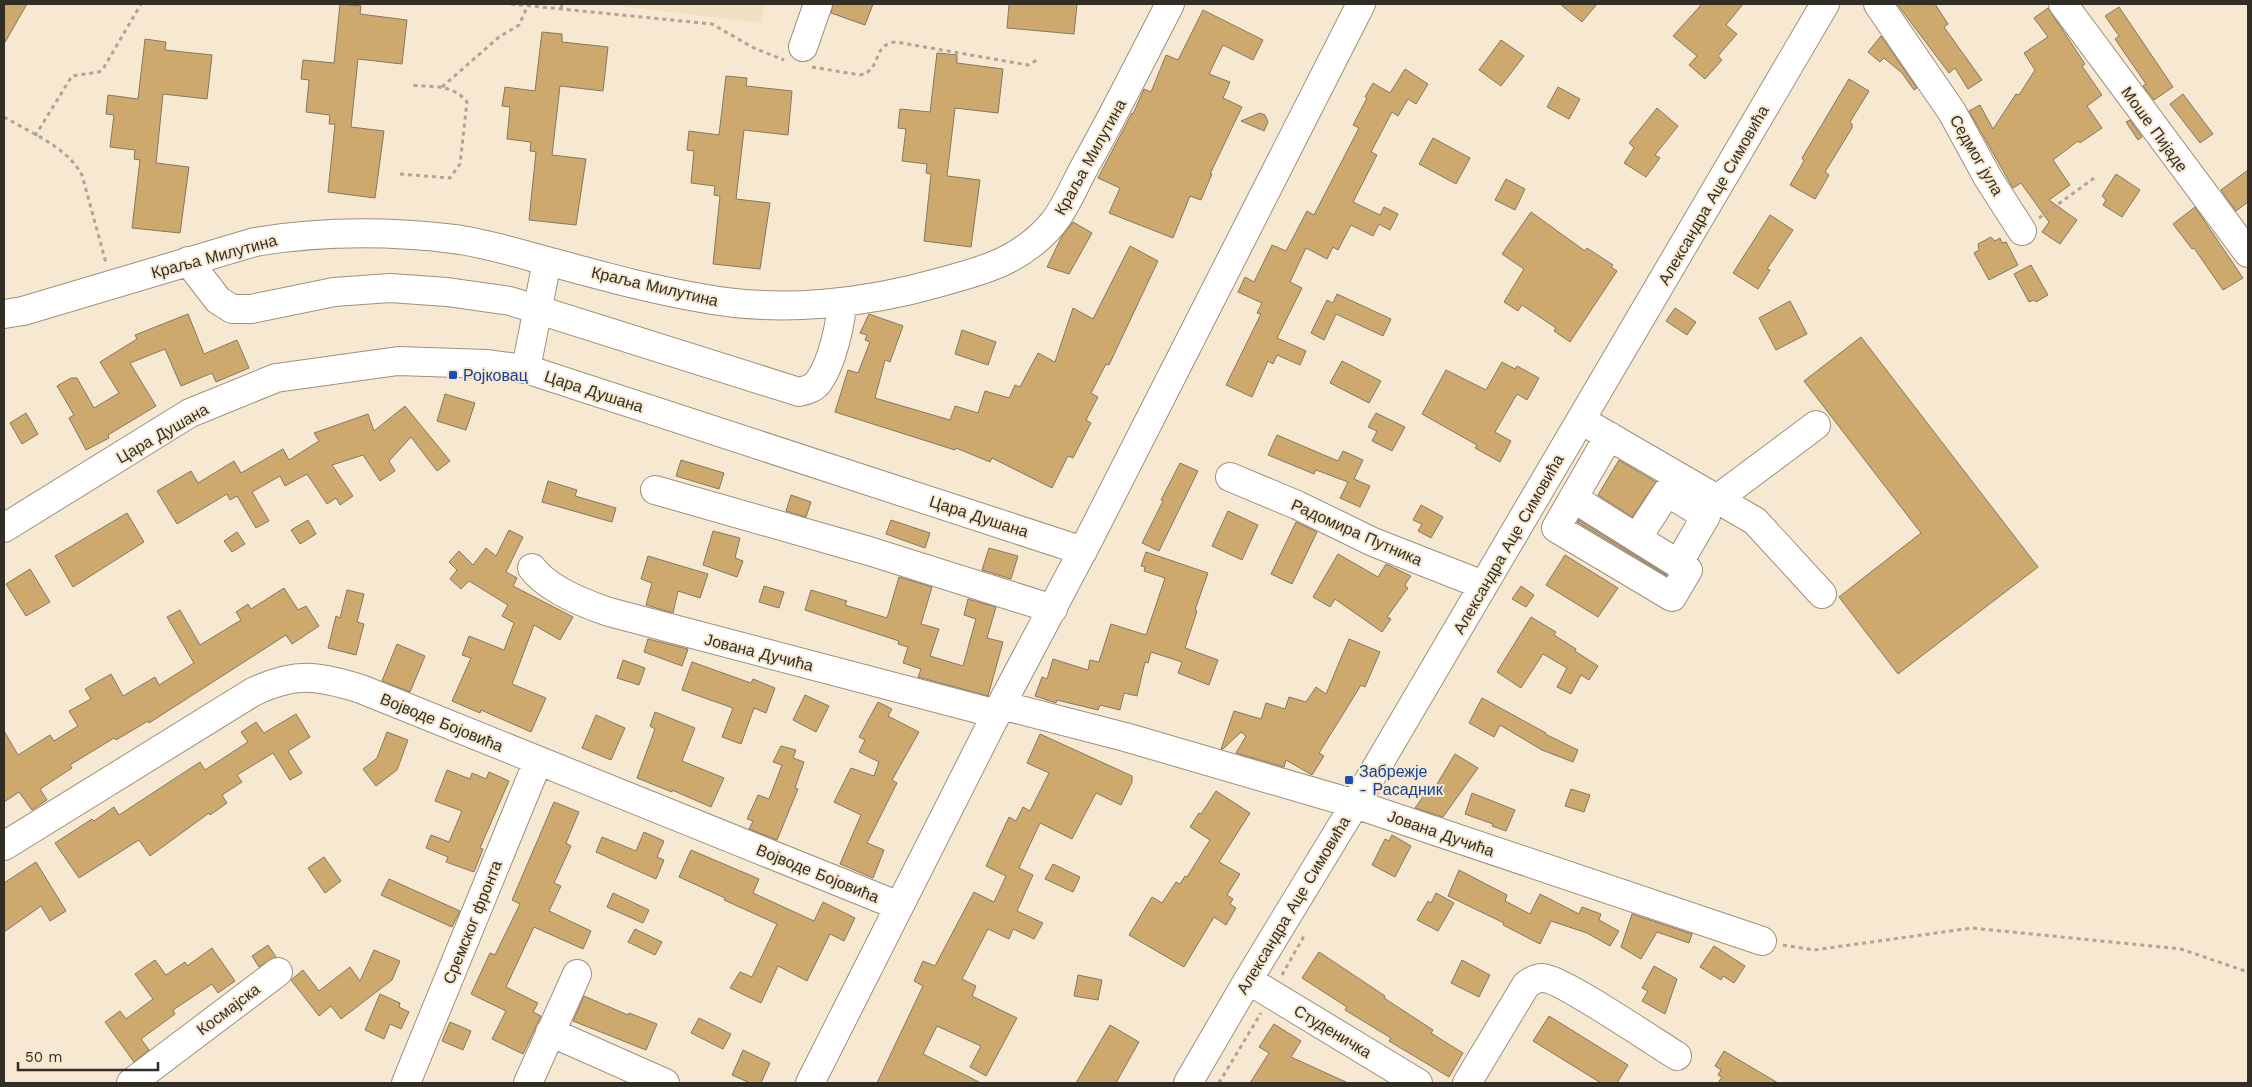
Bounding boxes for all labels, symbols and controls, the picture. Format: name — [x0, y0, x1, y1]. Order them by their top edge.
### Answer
street label: Моше Пијаде — [2117, 83, 2192, 176]
street label: Краља Милутина — [1051, 96, 1130, 219]
street label: Александра Аце Симовића — [1654, 102, 1773, 288]
street label: Седмог јула — [1946, 111, 2007, 199]
street label: Краља Милутина — [149, 231, 279, 282]
street label: Краља Милутина — [590, 263, 720, 310]
place label: Ројковац — [463, 366, 528, 385]
street label: Цара Душана — [542, 367, 646, 416]
marker: Ројковац — [447, 369, 459, 381]
street label: Цара Душана — [113, 399, 212, 467]
street label: Александра Аце Симовића — [1449, 451, 1568, 637]
street label: Цара Душана — [927, 492, 1031, 541]
street label: Радомира Путника — [1288, 495, 1425, 570]
street label: Јована Дучића — [702, 630, 815, 675]
street label: Војводе Бојовића — [378, 689, 506, 756]
place label: Забрежје - Расадник — [1359, 762, 1444, 799]
marker: Забрежје - Расадник — [1343, 774, 1355, 786]
street label: Јована Дучића — [1385, 806, 1497, 861]
street label: Александра Аце Симовића — [1233, 813, 1354, 998]
street label: Војводе Бојовића — [754, 840, 882, 907]
street label: Сремског фронта — [439, 858, 506, 987]
street label: Космајска — [193, 980, 264, 1039]
street label: Студеничка — [1291, 1001, 1375, 1062]
scale bar — [18, 1040, 158, 1072]
text: 50 m — [25, 1048, 62, 1066]

